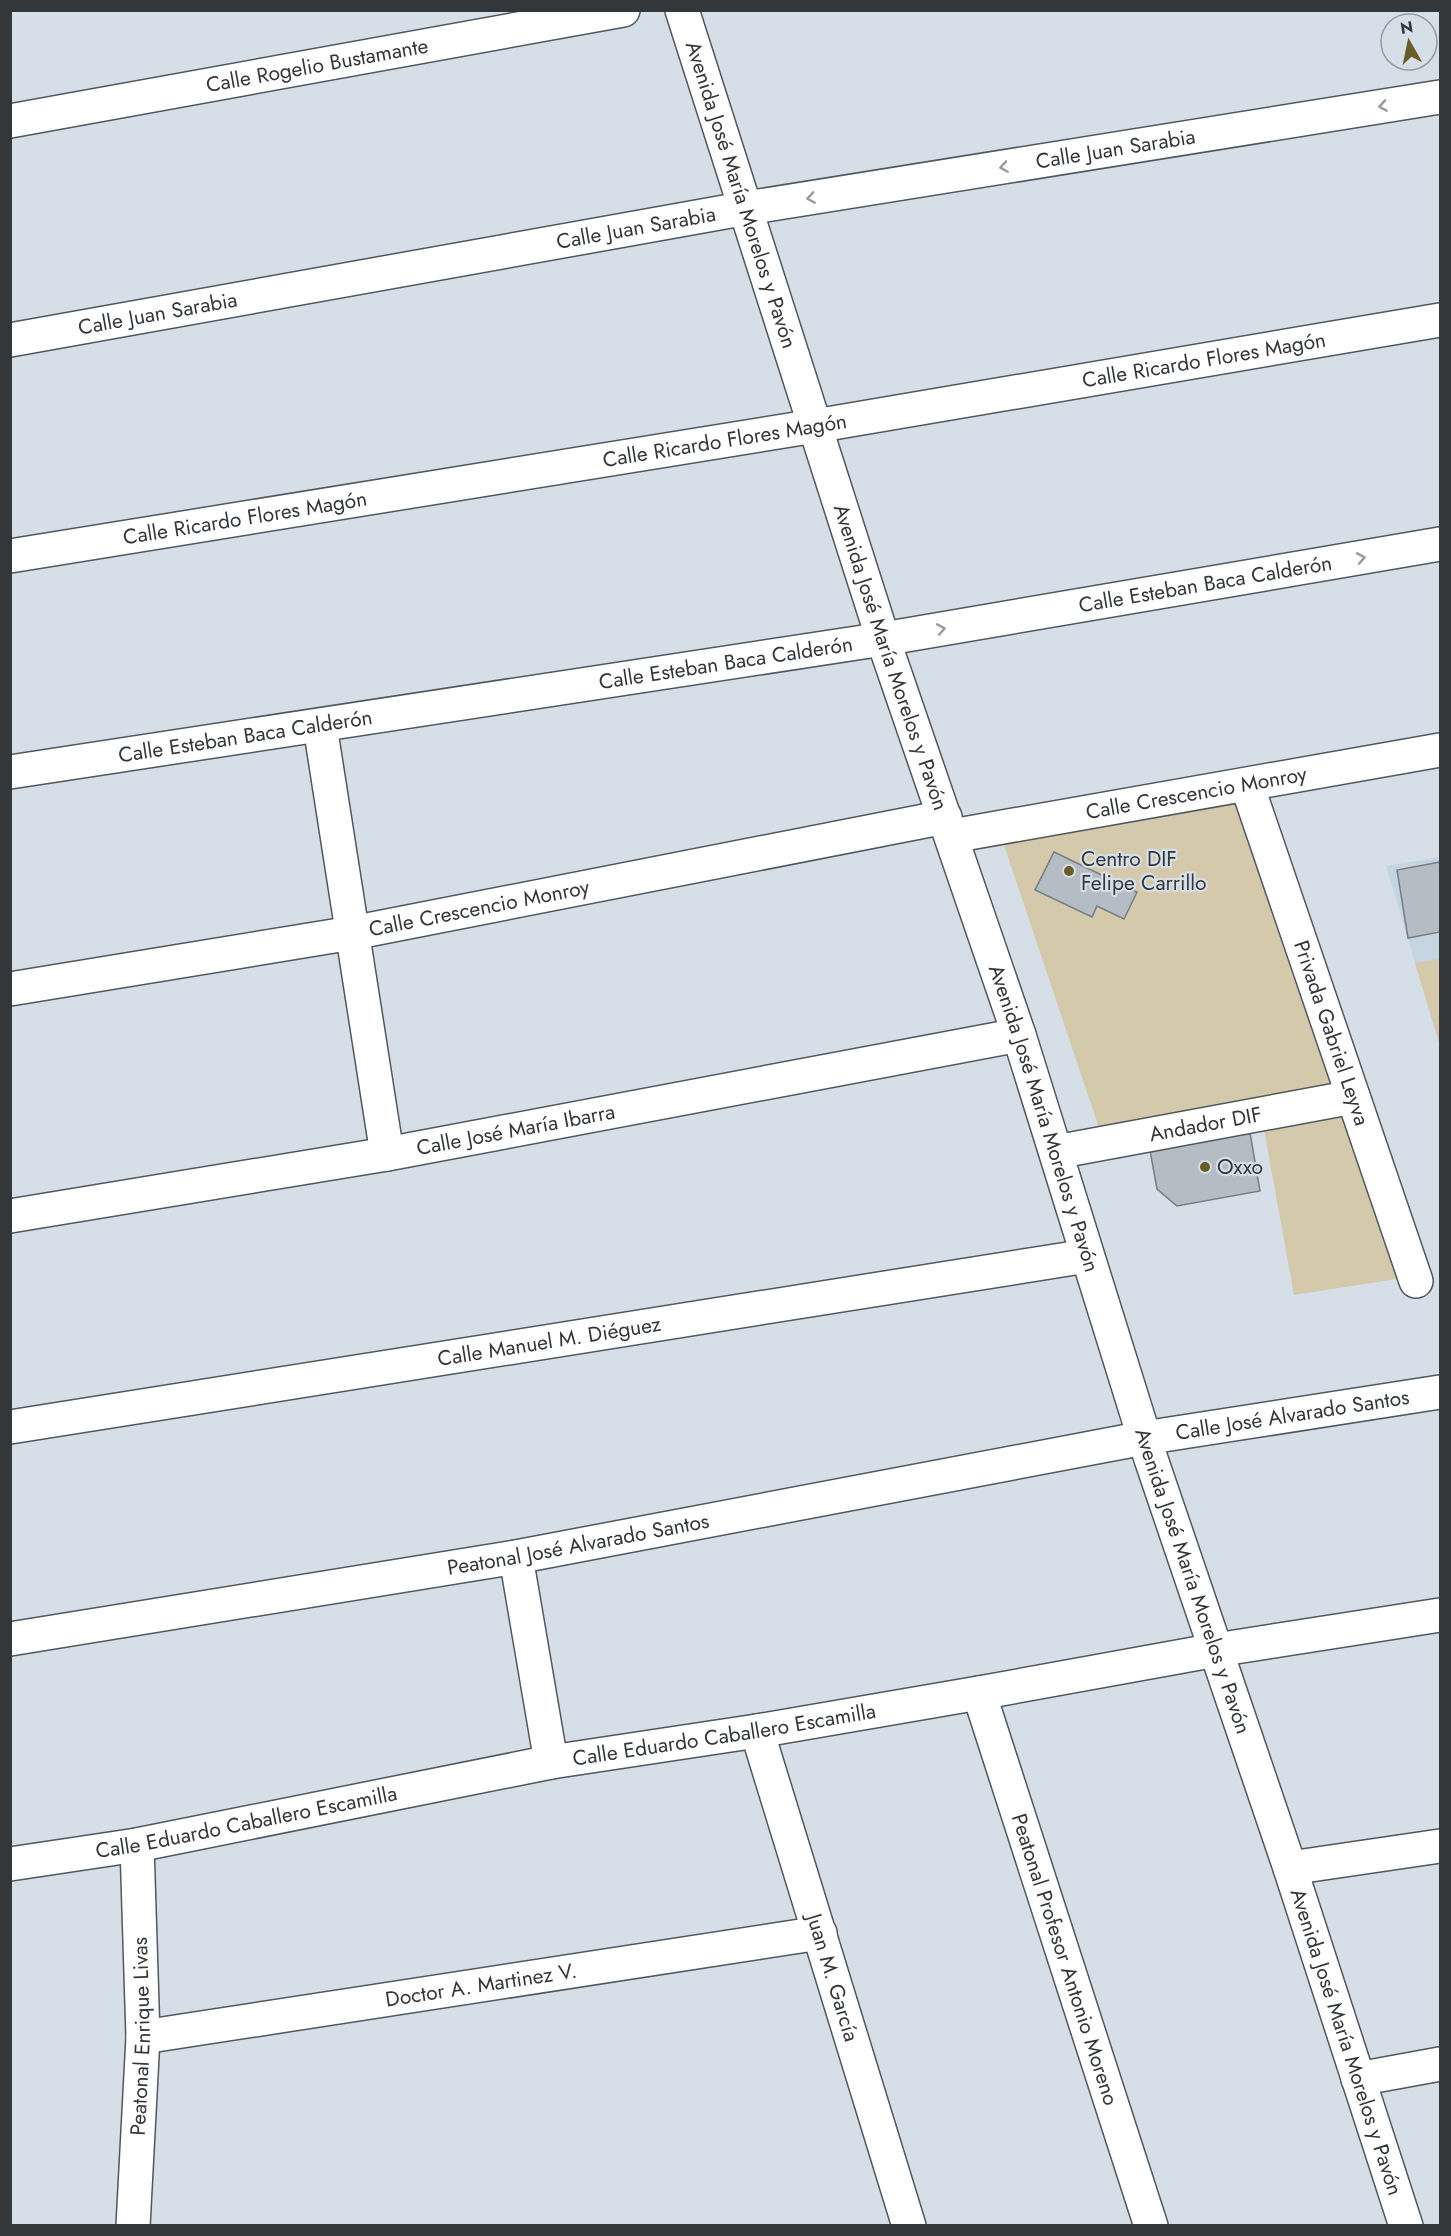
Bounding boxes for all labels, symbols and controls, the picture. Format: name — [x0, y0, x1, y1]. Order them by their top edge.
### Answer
north arrow — [1379, 12, 1439, 72]
text: N — [1399, 15, 1415, 40]
street label: Calle Rogelio Bustamante — [204, 31, 431, 100]
street label: Avenida José María Morelos y Pavón — [678, 37, 804, 352]
one-way arrow — [1378, 99, 1387, 111]
street label: Calle Juan Sarabia — [1034, 121, 1198, 177]
one-way arrow — [999, 160, 1008, 172]
one-way arrow — [806, 191, 816, 203]
street label: Calle Juan Sarabia — [554, 199, 718, 257]
street label: Calle Juan Sarabia — [76, 285, 240, 343]
street label: Calle Ricardo Flores Magón — [1080, 325, 1328, 395]
street label: Calle Ricardo Flores Magón — [601, 406, 849, 475]
street label: Calle Ricardo Flores Magón — [121, 484, 369, 553]
street label: Avenida José María Morelos y Pavón — [826, 500, 956, 814]
street label: Calle Esteban Baca Calderón — [1076, 548, 1334, 620]
one-way arrow — [1356, 552, 1366, 564]
one-way arrow — [936, 624, 946, 636]
street label: Calle Esteban Baca Calderón — [597, 629, 855, 697]
street label: Calle Esteban Baca Calderón — [116, 702, 374, 770]
street label: Calle Crescencio Monroy — [1083, 759, 1310, 827]
place label: Centro DIF Felipe Carrillo — [1081, 844, 1207, 898]
marker: Centro DIF Felipe Carrillo — [1062, 864, 1076, 878]
street label: Calle Crescencio Monroy — [366, 872, 593, 944]
street label: Privada Gabriel Leyva — [1286, 936, 1377, 1130]
street label: Avenida José María Morelos y Pavón — [981, 961, 1107, 1276]
street label: Calle José María Ibarra — [414, 1096, 617, 1163]
street label: Andador DIF — [1147, 1099, 1264, 1149]
place label: Oxxo — [1217, 1152, 1263, 1182]
marker: Oxxo — [1198, 1160, 1212, 1174]
street label: Calle Manuel M. Diéguez — [435, 1309, 663, 1374]
street label: Calle José Alvarado Santos — [1173, 1382, 1411, 1448]
street label: Avenida José María Morelos y Pavón — [1127, 1424, 1258, 1738]
street label: Peatonal José Alvarado Santos — [445, 1506, 712, 1583]
street label: Calle Eduardo Caballero Escamilla — [571, 1696, 878, 1774]
street label: Calle Eduardo Caballero Escamilla — [94, 1778, 400, 1866]
street label: Peatonal Profesor Antonio Moreno — [1004, 1810, 1126, 2109]
street label: Avenida José María Morelos y Pavón — [1283, 1885, 1410, 2199]
street label: Juan M. García — [798, 1907, 866, 2045]
street label: Peatonal Enrique Livas — [123, 1936, 158, 2136]
street label: Doctor A. Martinez V. — [383, 1956, 579, 2015]

